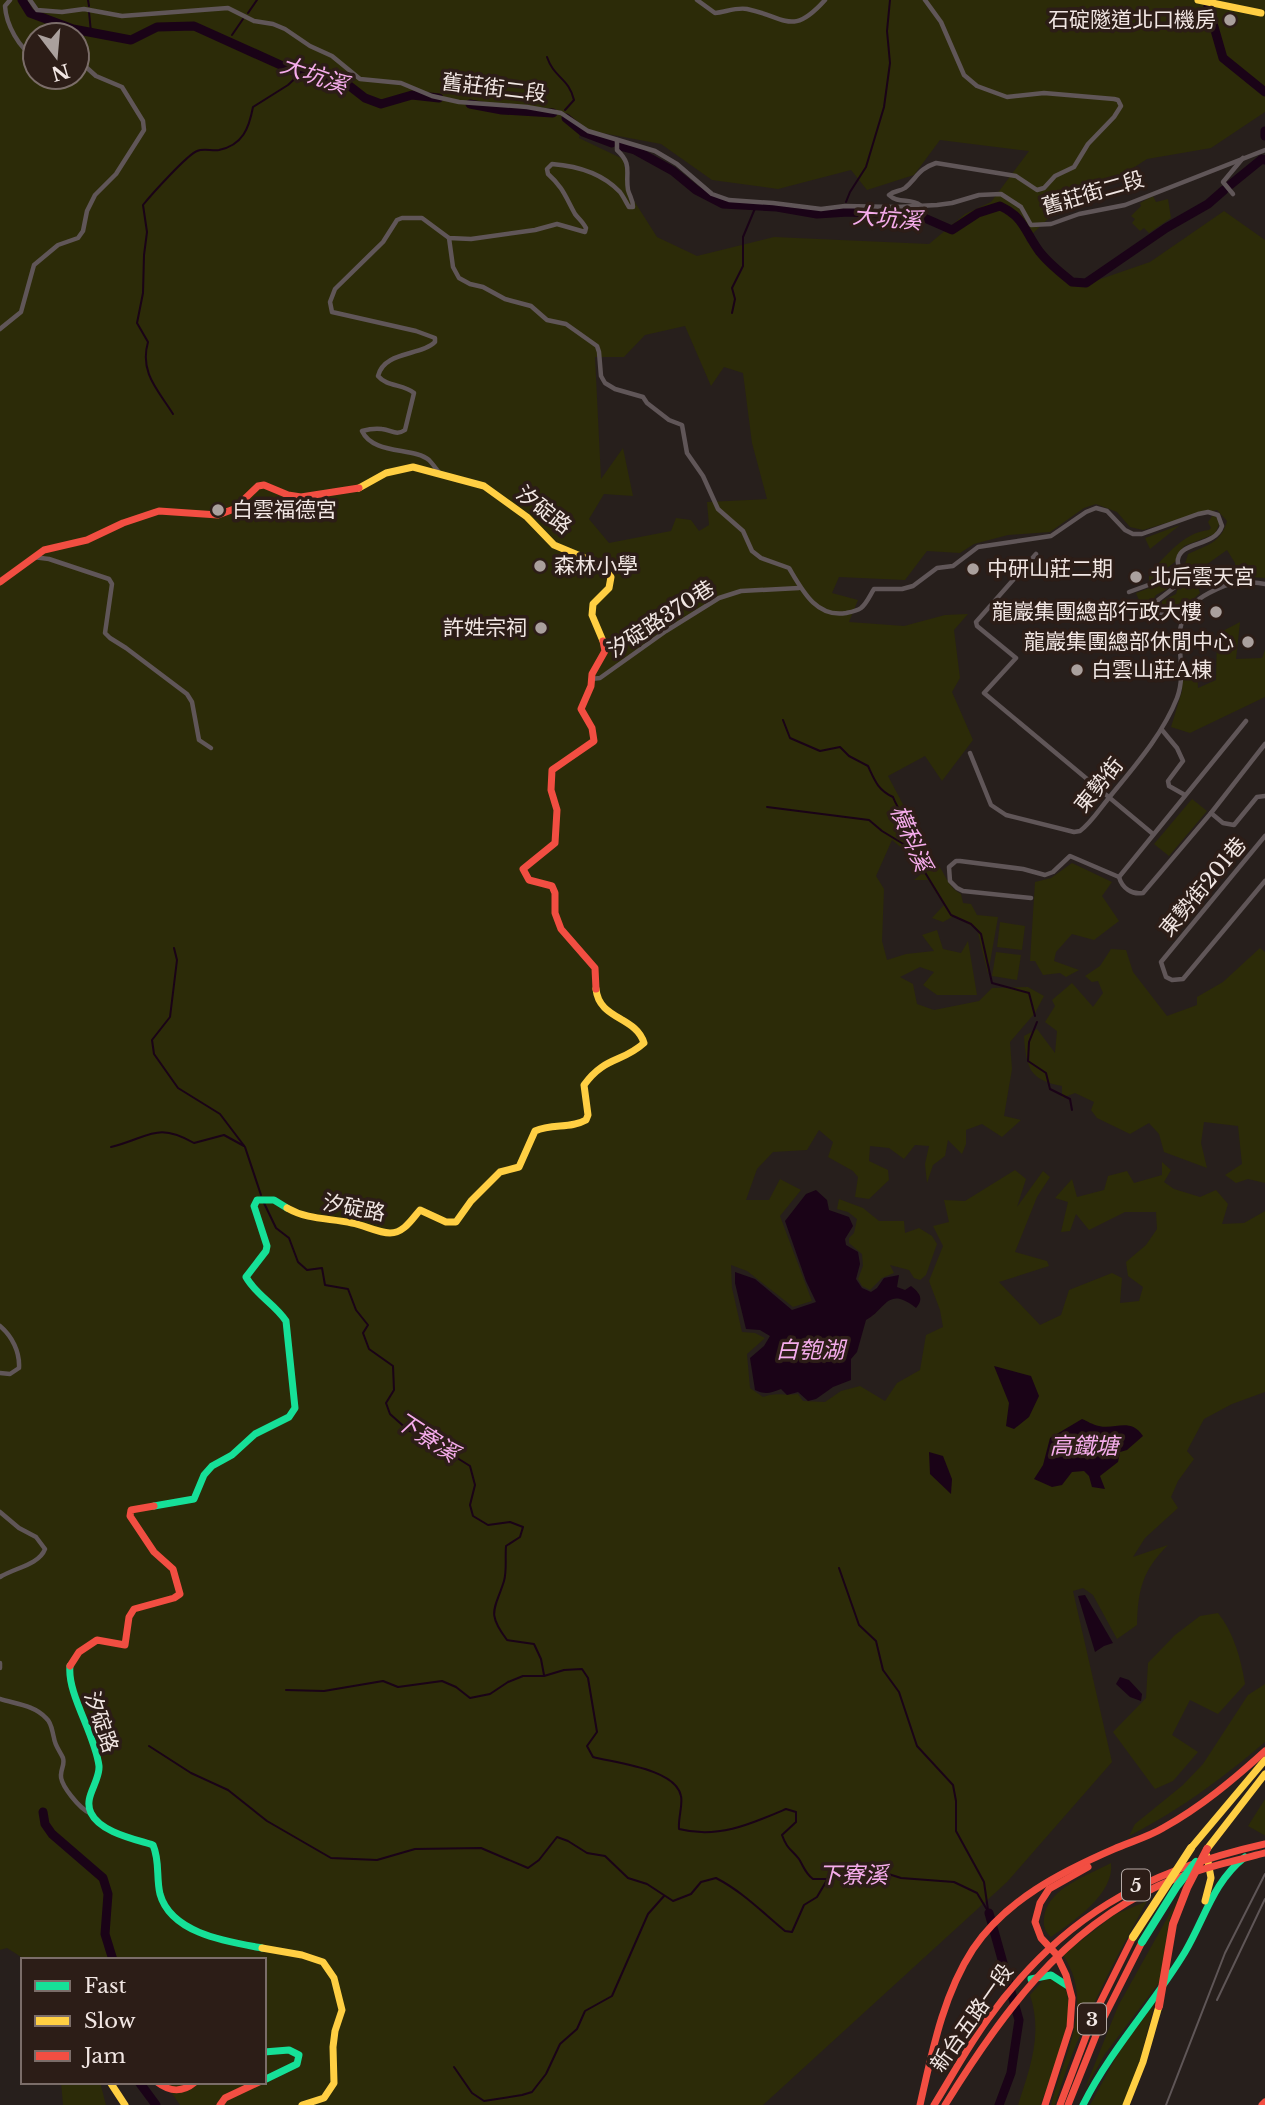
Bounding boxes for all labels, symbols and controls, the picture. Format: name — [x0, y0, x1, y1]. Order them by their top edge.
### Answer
place label: 石碇隧道北口機房 — [1048, 7, 1216, 33]
marker: 石碇隧道北口機房 — [1222, 12, 1238, 28]
north arrow — [21, 21, 91, 91]
water label: 大坑溪 — [277, 51, 354, 100]
text: N — [49, 58, 72, 85]
street label: 舊莊街二段 — [440, 69, 548, 107]
street label: 舊莊街二段 — [1039, 166, 1147, 220]
water label: 大坑溪 — [851, 201, 926, 235]
street label: 汐碇路 — [511, 480, 577, 540]
place label: 白雲福德宮 — [232, 497, 337, 523]
marker: 白雲福德宮 — [210, 502, 226, 518]
place label: 森林小學 — [554, 553, 638, 579]
place label: 中研山莊二期 — [987, 556, 1113, 582]
marker: 森林小學 — [532, 558, 548, 574]
marker: 中研山莊二期 — [965, 561, 981, 577]
place label: 北后雲天宮 — [1150, 564, 1255, 590]
marker: 北后雲天宮 — [1128, 569, 1144, 585]
street label: 汐碇路370巷 — [603, 575, 719, 663]
place label: 龍巖集團總部行政大樓 — [992, 599, 1202, 625]
marker: 龍巖集團總部行政大樓 — [1208, 604, 1224, 620]
place label: 許姓宗祠 — [443, 615, 527, 641]
marker: 許姓宗祠 — [533, 620, 549, 636]
place label: 龍巖集團總部休閒中心 — [1024, 629, 1234, 655]
marker: 龍巖集團總部休閒中心 — [1240, 634, 1256, 650]
place label: 白雲山莊A棟 — [1091, 657, 1212, 683]
marker: 白雲山莊A棟 — [1069, 662, 1085, 678]
street label: 東勢街 — [1069, 752, 1129, 818]
water label: 橫科溪 — [885, 801, 939, 878]
street label: 東勢街201巷 — [1154, 832, 1252, 942]
street label: 汐碇路 — [321, 1189, 387, 1227]
water label: 白匏湖 — [776, 1336, 848, 1364]
water label: 下寮溪 — [390, 1406, 466, 1469]
water label: 高鐵塘 — [1050, 1432, 1123, 1460]
street label: 汐碇路 — [78, 1688, 124, 1756]
water label: 下寮溪 — [819, 1861, 891, 1889]
road number: 5 — [1122, 1870, 1150, 1900]
legend — [21, 1958, 266, 2084]
street label: 新台五路一段 — [925, 1959, 1019, 2077]
text: Fast — [84, 1973, 126, 1999]
road number: 3 — [1078, 2004, 1106, 2035]
text: Slow — [84, 2008, 136, 2034]
text: Jam — [81, 2043, 126, 2069]

